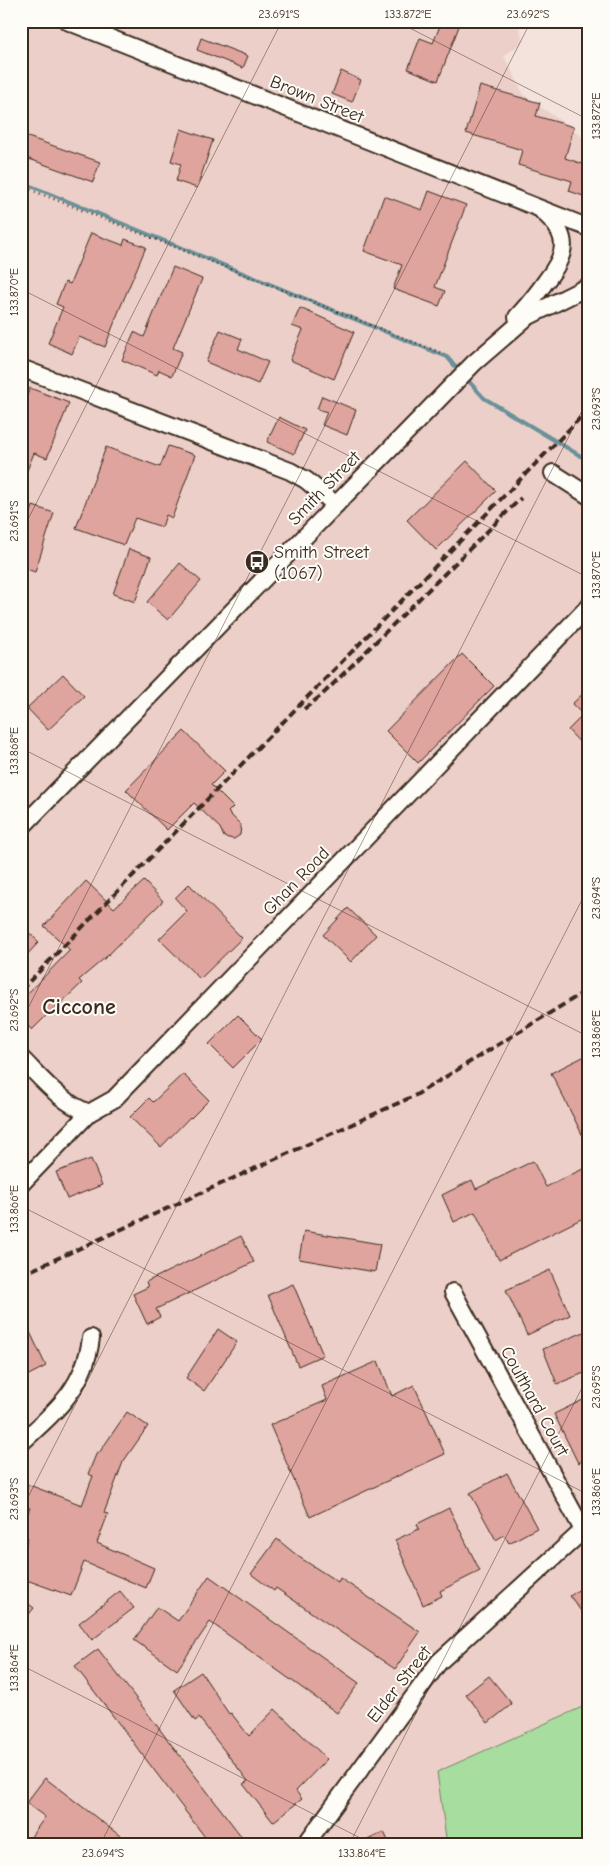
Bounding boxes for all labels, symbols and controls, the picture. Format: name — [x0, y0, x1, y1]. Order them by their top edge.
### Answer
text: 23.691°S — [258, 7, 300, 21]
text: 133.872°E — [384, 7, 432, 21]
text: 23.692°S — [507, 7, 550, 21]
street label: Brown Street — [267, 71, 368, 128]
text: 133.872°E — [589, 92, 603, 140]
text: 133.870°E — [7, 268, 21, 316]
text: 23.693°S — [589, 387, 603, 430]
street label: Smith Street — [284, 446, 365, 530]
text: 23.691°S — [7, 500, 21, 542]
place label: Smith Street (1067) — [274, 542, 370, 584]
bus stop icon: Smith Street (1067) — [244, 549, 270, 575]
text: 133.870°E — [589, 551, 603, 599]
text: 133.868°E — [7, 727, 21, 775]
street label: Ghan Road — [259, 843, 334, 920]
text: 23.694°S — [589, 876, 603, 919]
text: 23.692°S — [7, 988, 21, 1031]
district label: Ciccone — [42, 994, 116, 1020]
text: 133.868°E — [589, 1010, 603, 1058]
text: 133.866°E — [7, 1185, 21, 1233]
street label: Coulthard Court — [496, 1343, 574, 1460]
text: 23.695°S — [589, 1365, 603, 1409]
text: 133.866°E — [589, 1468, 603, 1516]
text: 23.693°S — [7, 1477, 21, 1520]
street label: Elder Street — [363, 1641, 436, 1727]
text: 133.864°E — [7, 1644, 21, 1692]
text: 23.694°S — [82, 1846, 125, 1860]
text: 133.864°E — [338, 1846, 386, 1860]

